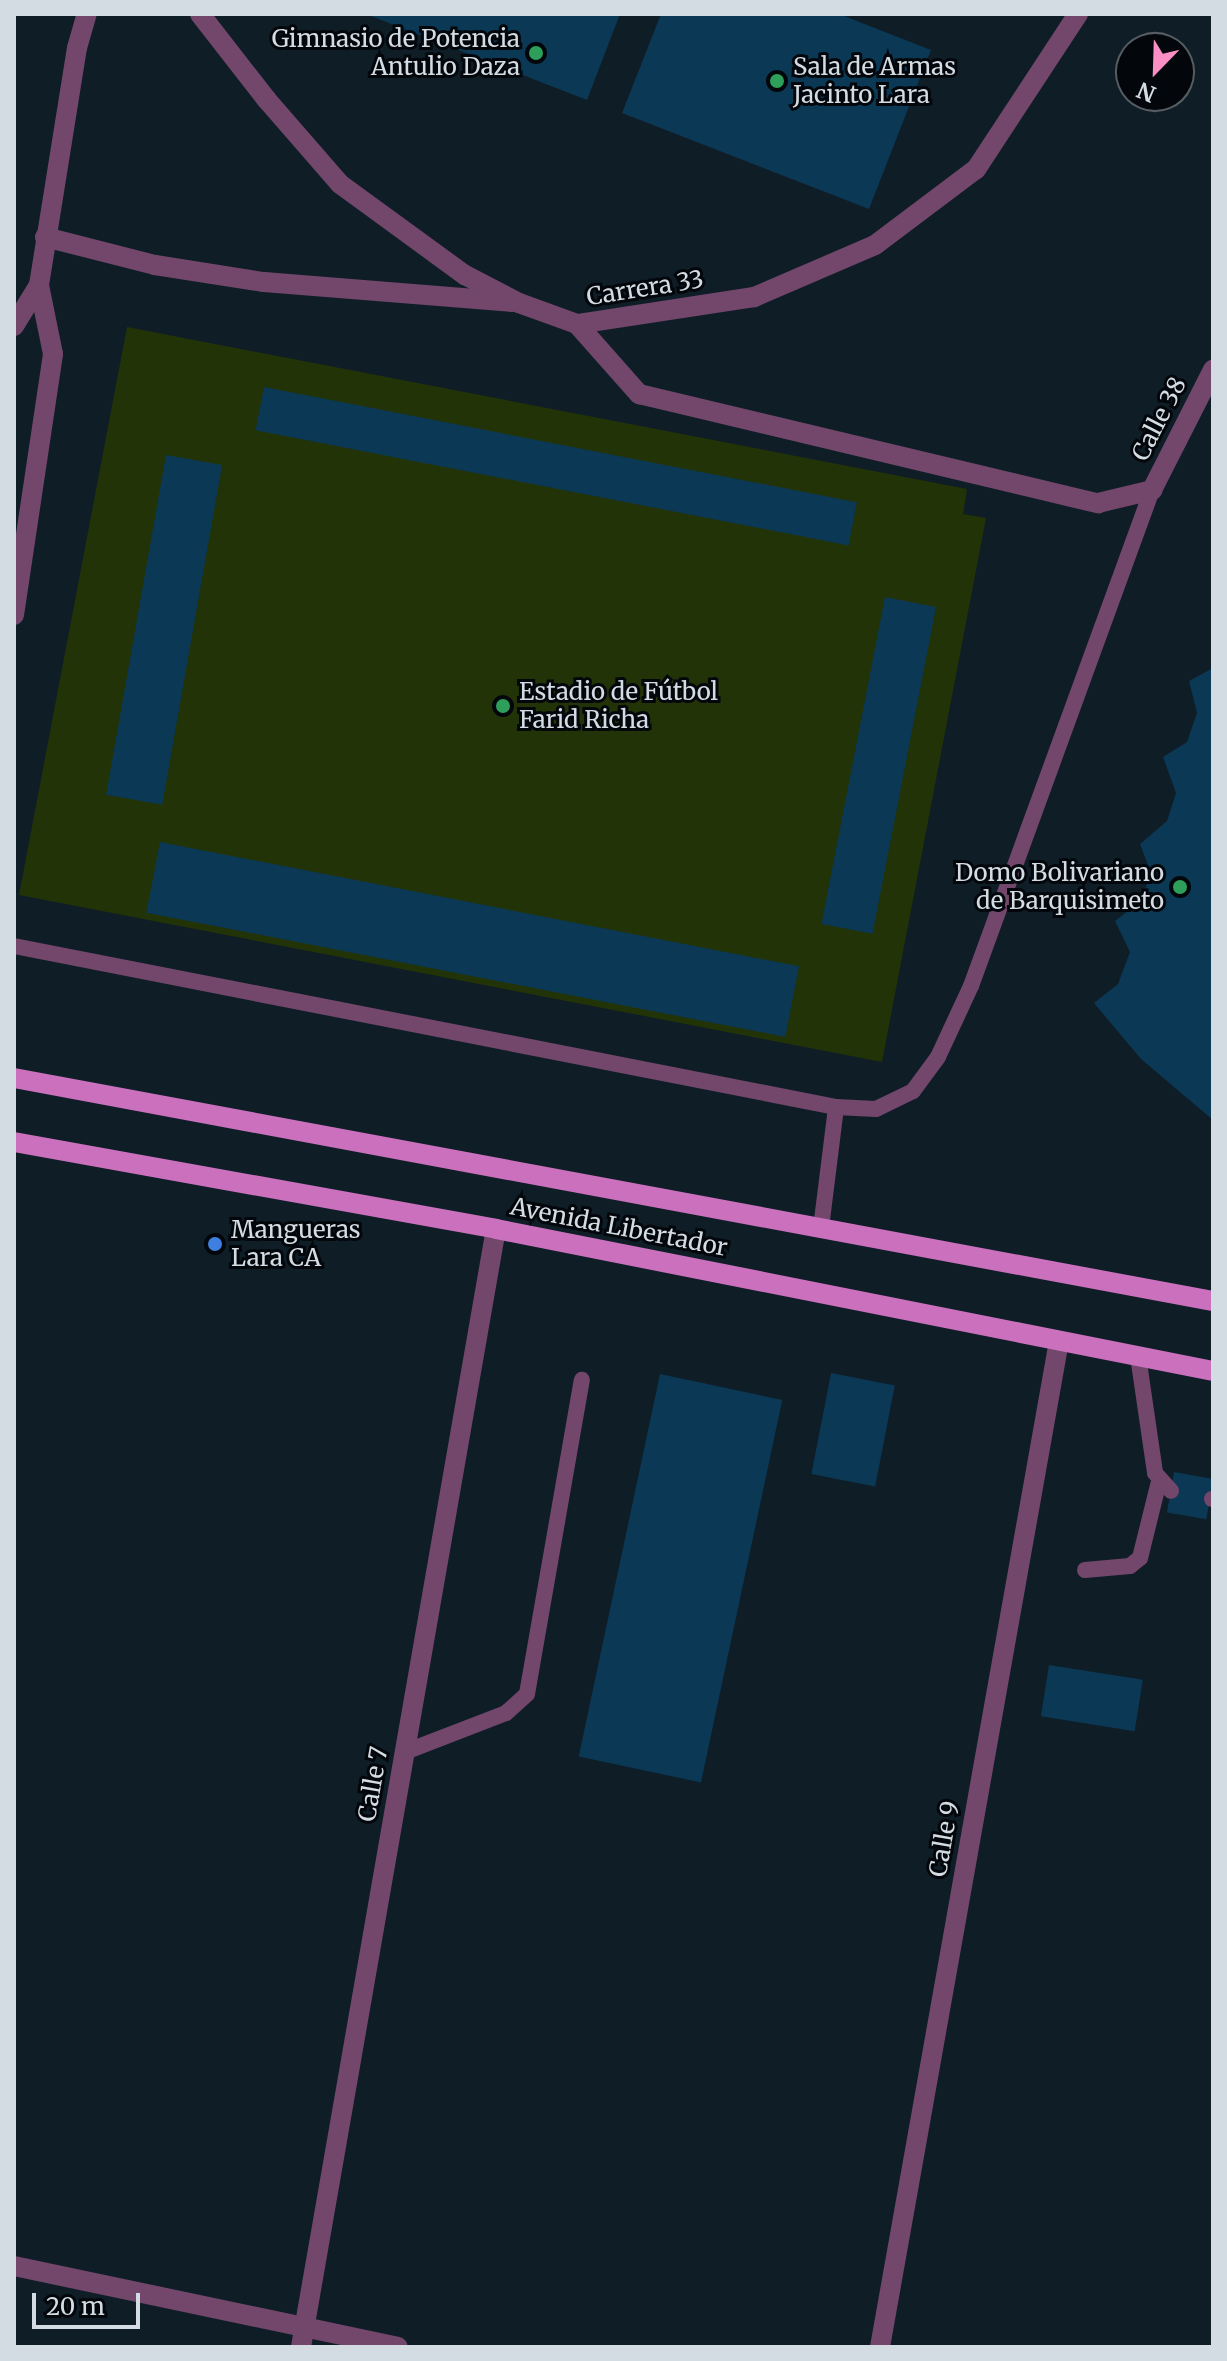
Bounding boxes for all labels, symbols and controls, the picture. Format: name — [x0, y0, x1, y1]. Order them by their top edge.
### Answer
place label: Gimnasio de Potencia Antulio Daza — [272, 25, 520, 81]
north arrow — [1115, 32, 1195, 112]
marker: Gimnasio de Potencia Antulio Daza — [527, 44, 545, 62]
place label: Sala de Armas Jacinto Lara — [793, 53, 956, 109]
marker: Sala de Armas Jacinto Lara — [768, 72, 786, 90]
text: N — [1133, 76, 1160, 109]
street label: Carrera 33 — [585, 265, 705, 311]
street label: Calle 38 — [1126, 372, 1192, 466]
place label: Estadio de Fútbol Farid Richa — [519, 678, 718, 734]
marker: Estadio de Fútbol Farid Richa — [494, 697, 512, 715]
place label: Domo Bolivariano de Barquisimeto — [955, 859, 1164, 915]
marker: Domo Bolivariano de Barquisimeto — [1171, 878, 1189, 896]
street label: Avenida Libertador — [508, 1192, 730, 1262]
place label: Mangueras Lara CA — [231, 1216, 361, 1272]
marker: Mangueras Lara CA — [206, 1235, 224, 1253]
street label: Calle 7 — [352, 1744, 394, 1824]
street label: Calle 9 — [923, 1799, 965, 1879]
scale bar — [36, 2277, 144, 2327]
text: 20 m — [46, 2291, 105, 2322]

